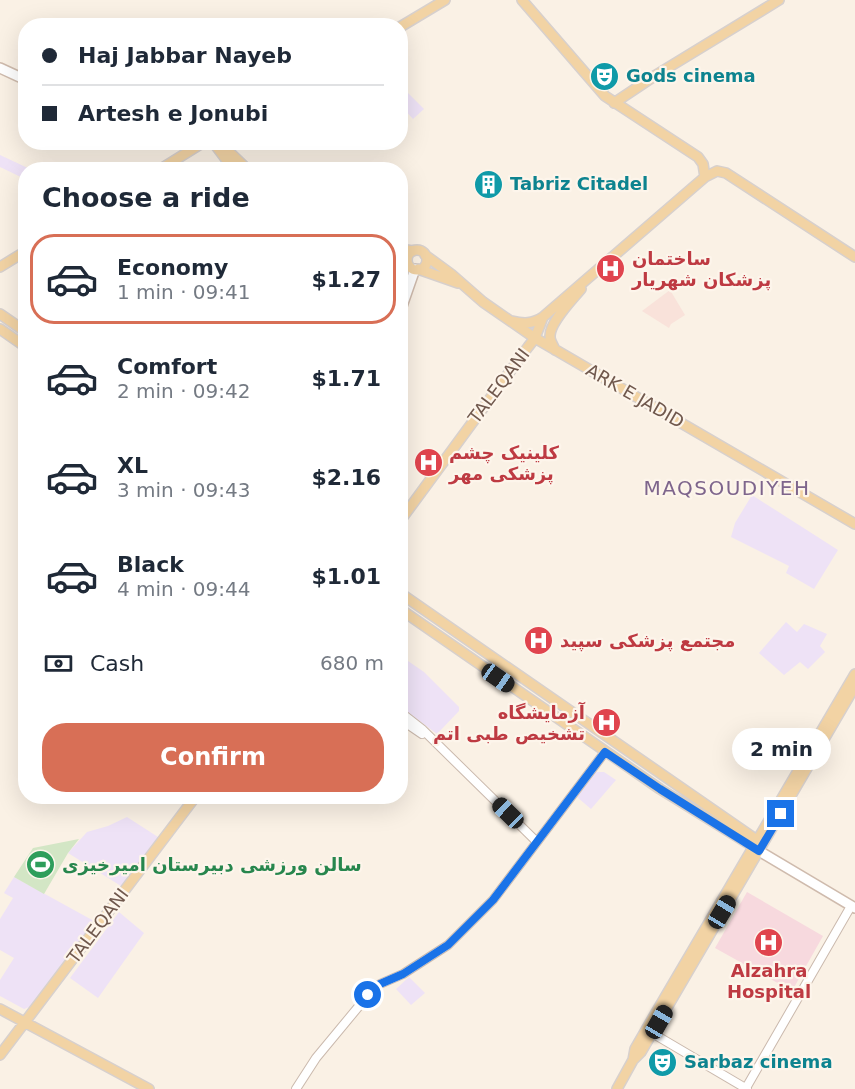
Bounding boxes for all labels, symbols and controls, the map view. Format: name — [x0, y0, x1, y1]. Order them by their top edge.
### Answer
text: Haj Jabbar Nayeb — [78, 43, 292, 68]
theatre icon: Gods cinema — [589, 60, 621, 92]
place label: Gods cinema — [626, 65, 756, 86]
text: Artesh e Jonubi — [78, 101, 268, 126]
building icon: Tabriz Citadel — [473, 168, 505, 200]
place label: Tabriz Citadel — [510, 173, 648, 194]
text: Choose a ride — [42, 182, 250, 213]
place label: ساختمان پزشکان شهریار — [631, 248, 771, 291]
icon: car — [45, 252, 99, 306]
hospital icon: ساختمان پزشکان شهریار — [595, 253, 627, 285]
text: Economy — [117, 255, 228, 280]
text: $1.27 — [311, 267, 381, 292]
text: 1 min · 09:41 — [117, 280, 251, 304]
street label: TALEQANI — [463, 344, 534, 428]
icon: car — [45, 351, 99, 405]
text: Comfort — [117, 354, 217, 379]
street label: ARK E JADID — [582, 359, 688, 432]
text: $1.71 — [311, 366, 381, 391]
text: 2 min · 09:42 — [117, 379, 251, 403]
place label: کلینیک چشم پزشکی مهر — [448, 442, 559, 485]
hospital icon: کلینیک چشم پزشکی مهر — [412, 447, 444, 479]
icon: car — [45, 450, 99, 504]
text: XL — [117, 453, 148, 478]
text: $2.16 — [311, 465, 381, 490]
district label: MAQSOUDIYEH — [643, 476, 811, 500]
text: 3 min · 09:43 — [117, 478, 251, 502]
icon: car — [45, 549, 99, 603]
text: Black — [117, 552, 184, 577]
text: $1.01 — [311, 564, 381, 589]
text: 4 min · 09:44 — [117, 577, 251, 601]
hospital icon: مجتمع پزشکی سپید — [523, 625, 555, 657]
place label: مجتمع پزشکی سپید — [560, 630, 736, 652]
icon: cash — [42, 647, 75, 680]
text: Cash — [90, 651, 144, 676]
text: 680 m — [320, 651, 384, 675]
car — [478, 660, 518, 696]
place label: آزمایشگاه تشخیص طبی اتم — [433, 701, 586, 745]
hospital icon: آزمایشگاه تشخیص طبی اتم — [590, 707, 622, 739]
button: Confirm — [42, 723, 384, 792]
callout: 2 min — [732, 727, 830, 769]
text: 2 min — [750, 737, 813, 761]
car — [489, 794, 527, 832]
route end — [767, 800, 794, 827]
sports icon: سالن ورزشی دبیرستان امیرخیزی — [25, 849, 57, 881]
place label: سالن ورزشی دبیرستان امیرخیزی — [62, 854, 362, 876]
street label: TALEQANI — [62, 884, 133, 968]
car — [705, 892, 739, 932]
hospital icon: Alzahra Hospital — [753, 926, 785, 958]
place label: Alzahra Hospital — [727, 960, 811, 1002]
route start — [354, 981, 381, 1008]
car — [642, 1002, 676, 1042]
theatre icon: Sarbaz cinema — [647, 1046, 679, 1078]
place label: Sarbaz cinema — [684, 1051, 833, 1072]

